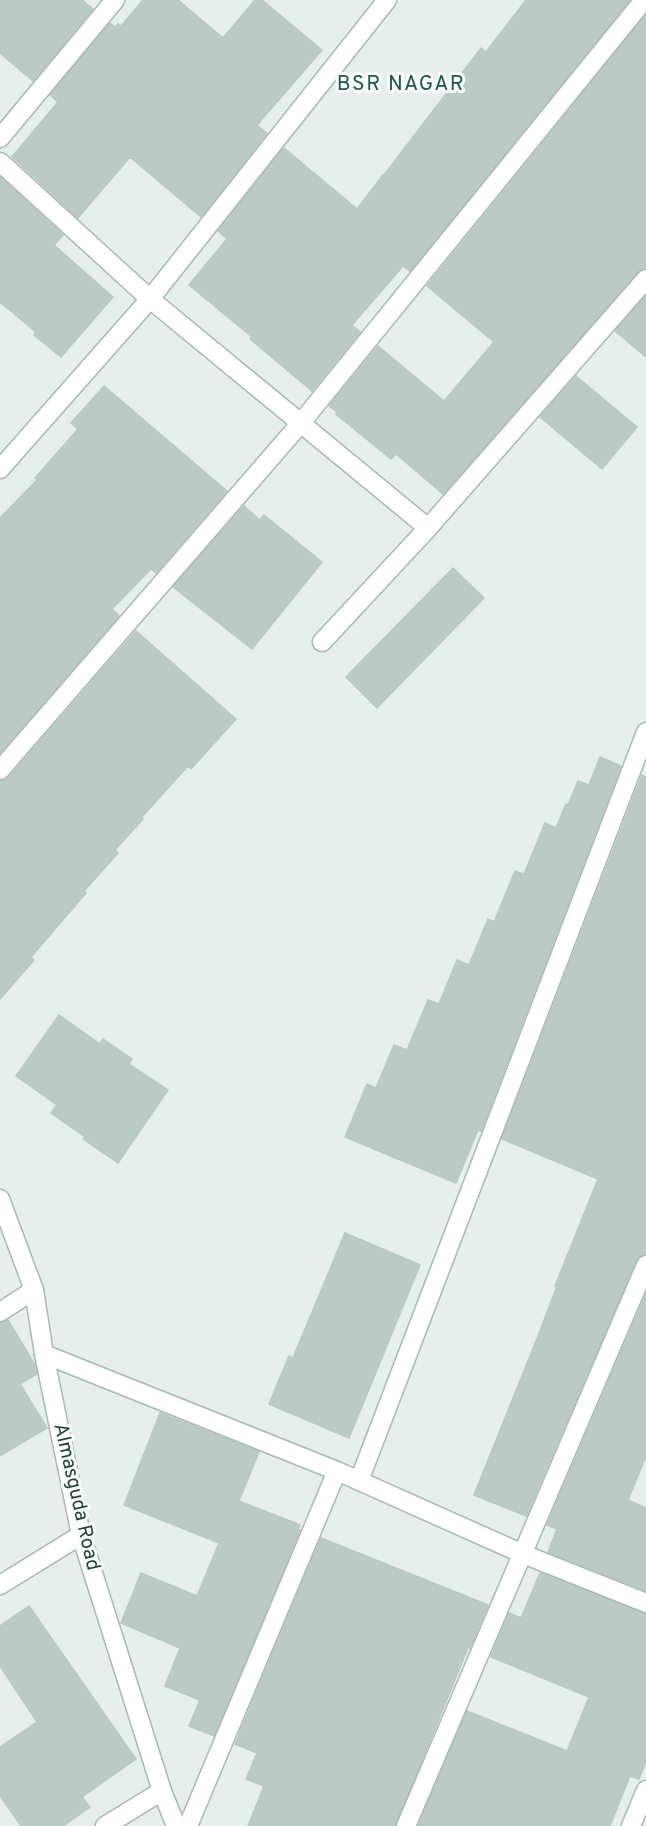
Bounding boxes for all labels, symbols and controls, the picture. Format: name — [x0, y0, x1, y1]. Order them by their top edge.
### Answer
district label: BSR NAGAR — [337, 71, 465, 98]
street label: Almasguda Road — [46, 1421, 106, 1573]

